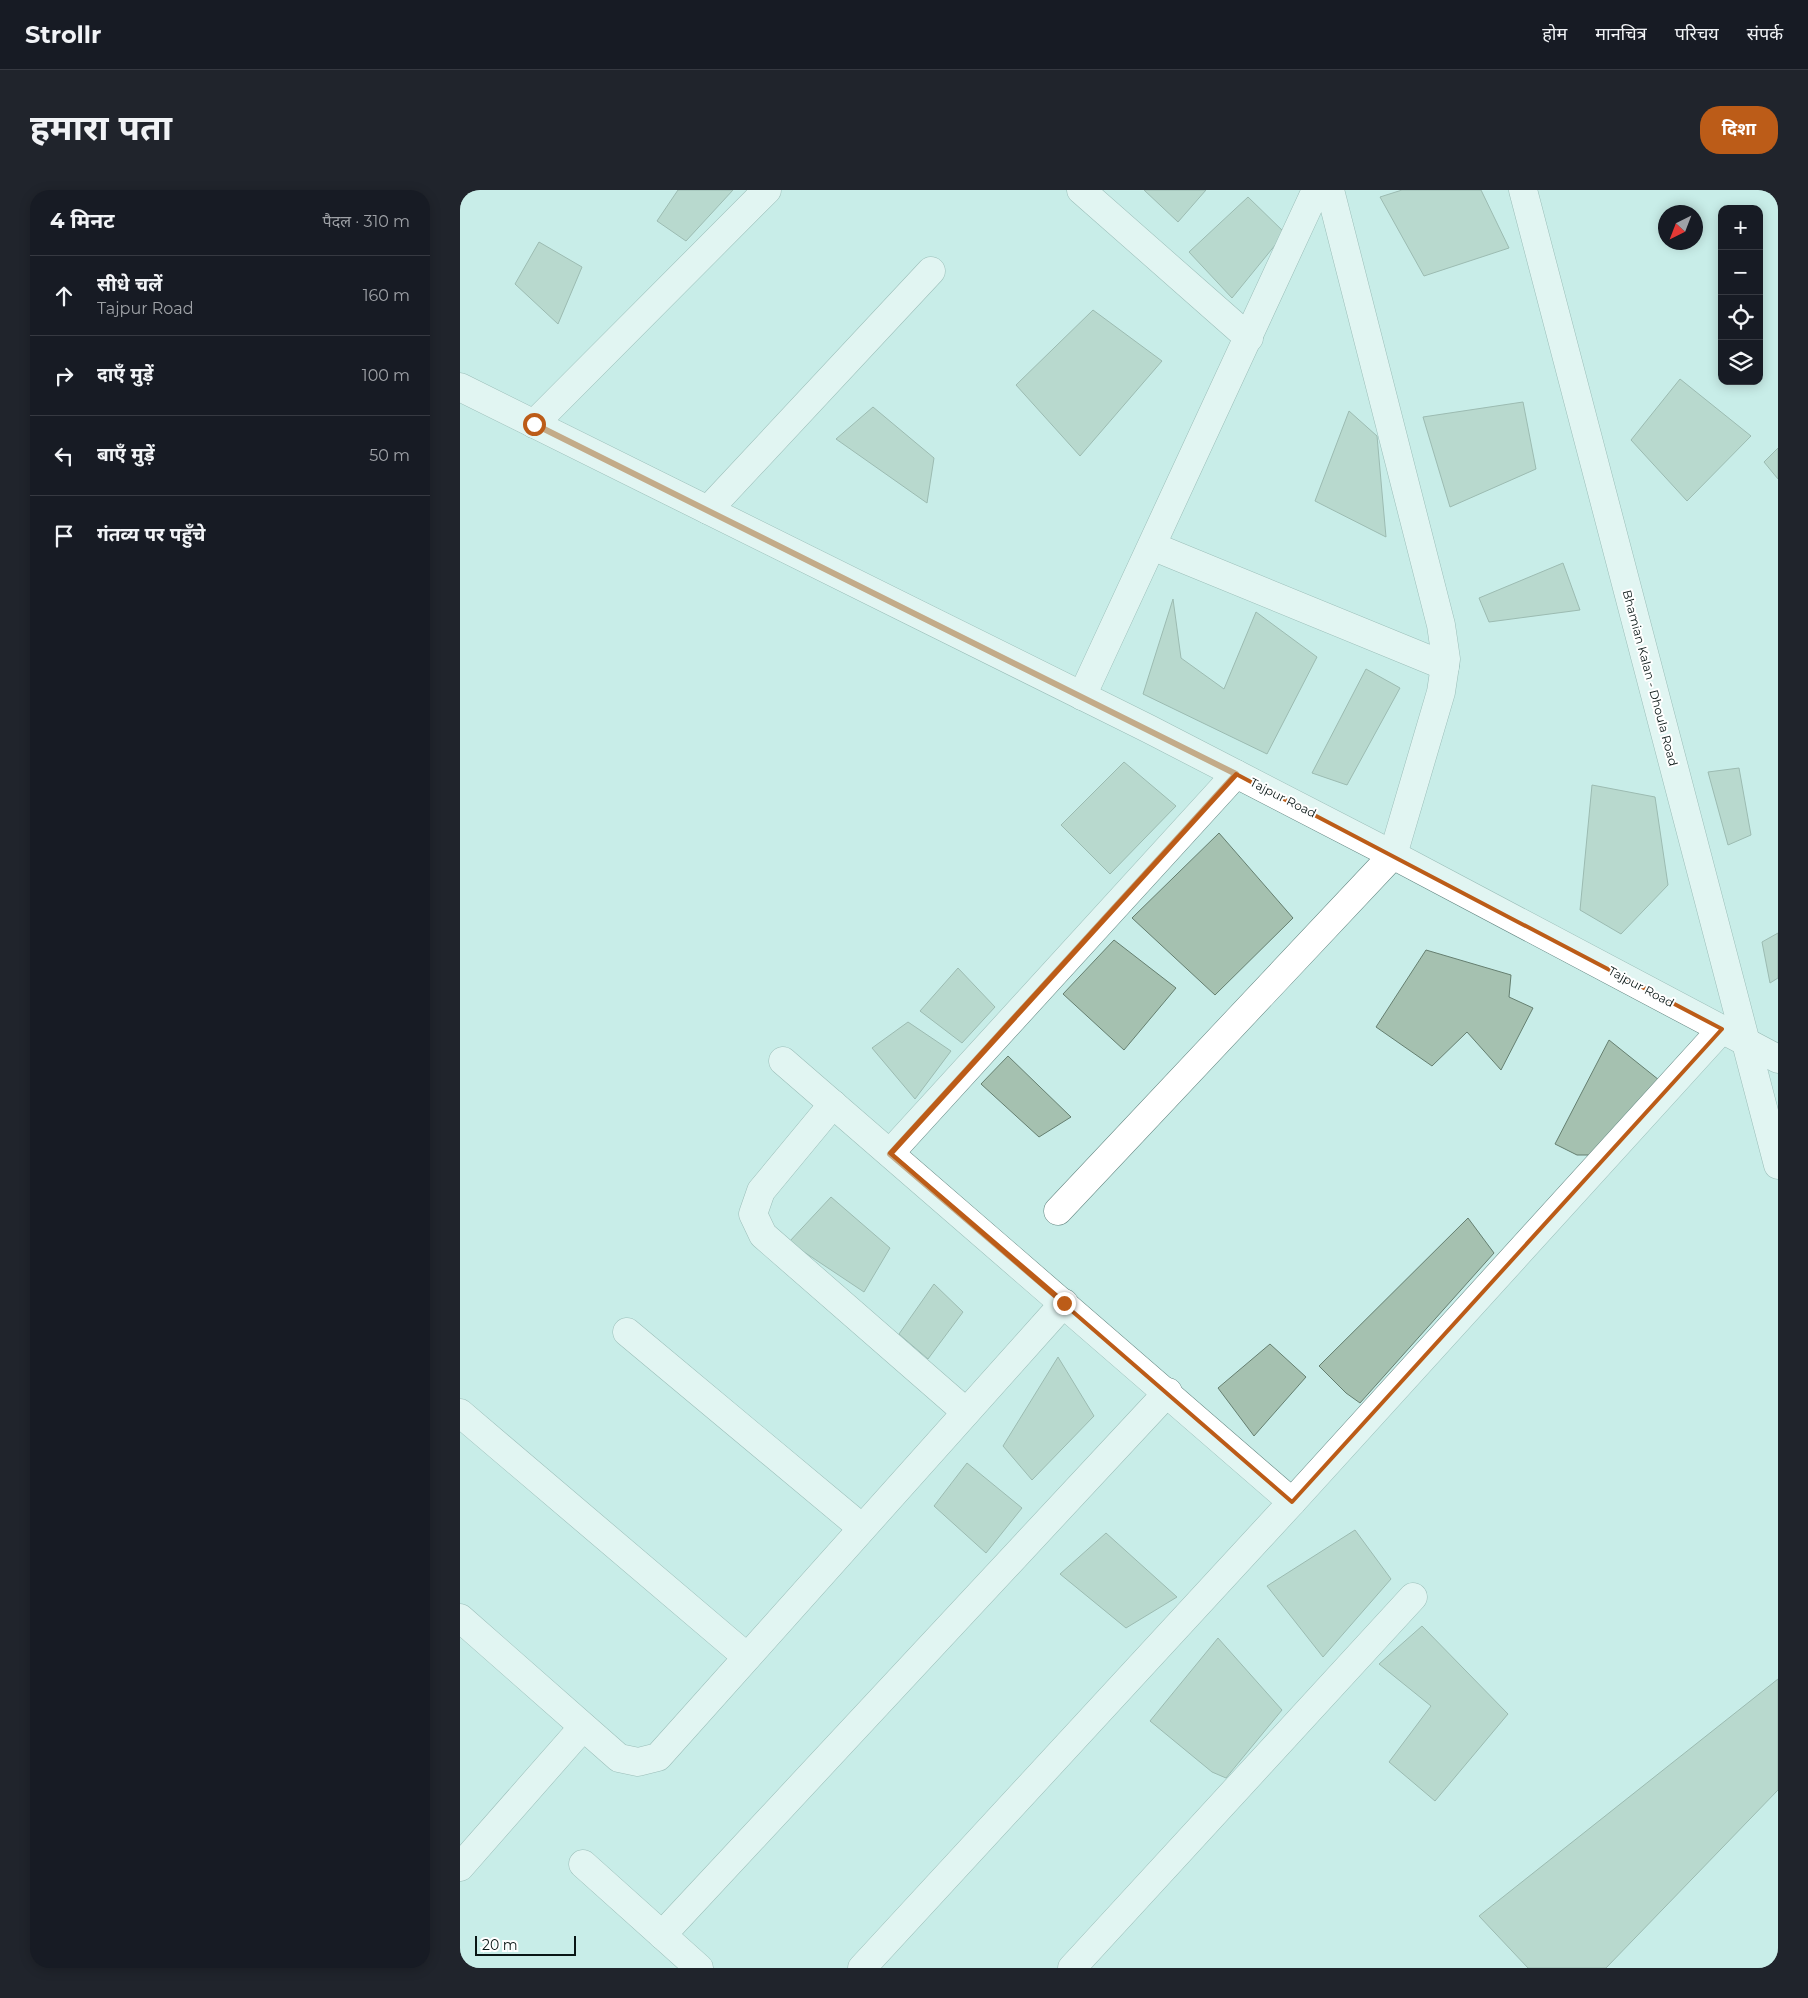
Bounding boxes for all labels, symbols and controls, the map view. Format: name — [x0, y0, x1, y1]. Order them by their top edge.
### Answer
text: Strollr — [25, 20, 101, 49]
text: होम — [1542, 23, 1567, 45]
text: मानचित्र — [1595, 23, 1647, 45]
text: परिचय — [1675, 23, 1719, 45]
text: संपर्क — [1747, 23, 1783, 45]
text: हमारा पता — [30, 106, 172, 149]
button: दिशा — [1700, 106, 1778, 154]
north arrow — [1658, 205, 1703, 250]
map controls — [1718, 205, 1763, 385]
button: + — [1718, 205, 1763, 250]
text: 4 मिनट — [50, 208, 115, 233]
text: पैदल · 310 m — [323, 212, 410, 231]
button: − — [1718, 250, 1763, 295]
text: सीधे चलें — [97, 273, 162, 296]
icon: ahead — [50, 282, 78, 310]
text: 160 m — [363, 286, 410, 305]
button: locate — [1718, 295, 1763, 340]
text: Tajpur Road — [97, 299, 194, 318]
button: layers — [1718, 340, 1763, 385]
icon: right — [50, 362, 78, 390]
text: दाएँ मुड़ें — [97, 363, 153, 386]
text: 100 m — [362, 366, 410, 385]
route start — [523, 413, 546, 436]
icon: left — [50, 442, 78, 470]
text: बाएँ मुड़ें — [97, 443, 154, 466]
text: 50 m — [369, 446, 410, 465]
icon: arrive — [50, 522, 78, 550]
text: गंतव्य पर पहुँचे — [97, 523, 205, 546]
street label: Bhamian Kalan - Dhoula Road — [1620, 588, 1681, 768]
street label: Tajpur Road — [1248, 774, 1319, 821]
street label: Tajpur Road — [1606, 963, 1677, 1010]
route end — [1053, 1292, 1076, 1315]
scale bar — [475, 1933, 576, 1956]
text: 20 m — [482, 1936, 518, 1954]

